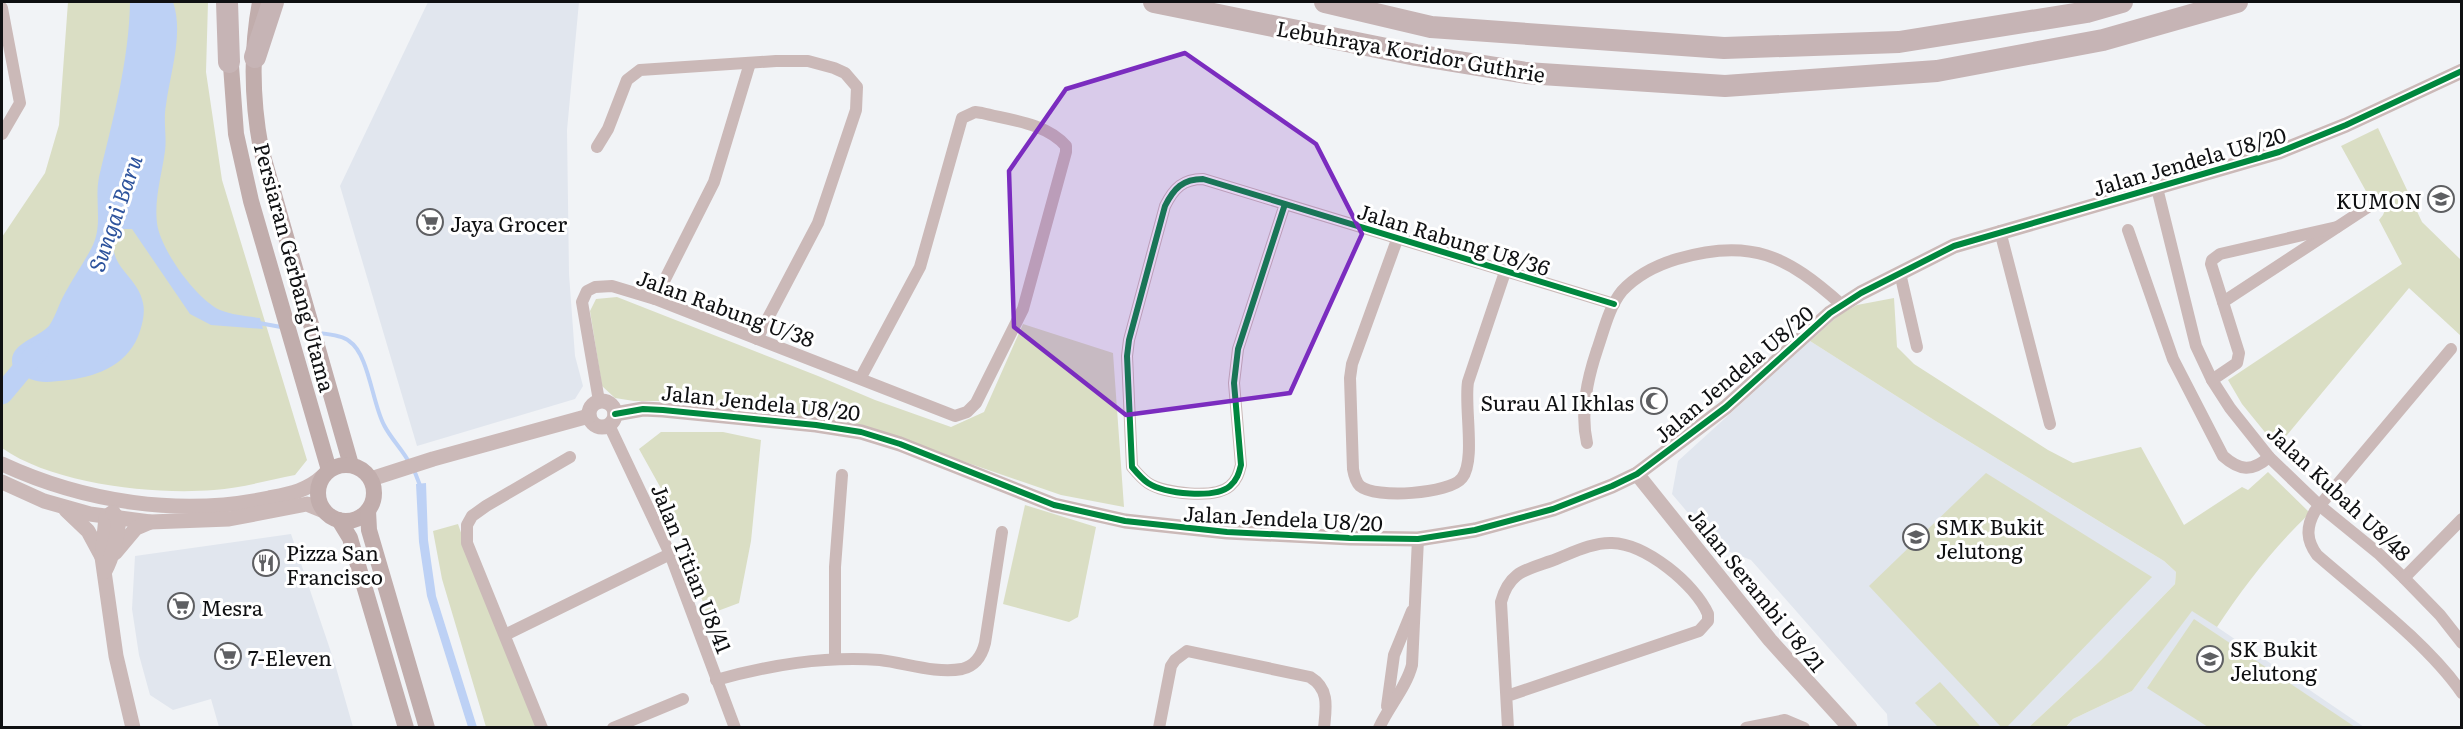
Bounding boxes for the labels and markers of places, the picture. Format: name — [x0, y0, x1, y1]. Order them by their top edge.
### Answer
place label: KUMON — [2336, 184, 2422, 215]
school or university icon: KUMON — [2426, 184, 2456, 214]
supermarket icon: Jaya Grocer — [415, 207, 445, 237]
place label: Jaya Grocer — [450, 207, 567, 238]
place label: Surau Al Ikhlas — [1481, 386, 1634, 417]
mosque icon: Surau Al Ikhlas — [1639, 386, 1669, 416]
place label: SMK Bukit Jelutong — [1936, 510, 2045, 565]
school or university icon: SMK Bukit Jelutong — [1901, 522, 1931, 552]
place label: Pizza San Francisco — [286, 536, 383, 591]
restaurant icon: Pizza San Francisco — [251, 548, 281, 578]
supermarket icon: Mesra — [166, 591, 196, 621]
place label: Mesra — [201, 591, 264, 622]
place label: SK Bukit Jelutong — [2230, 632, 2318, 687]
supermarket icon: 7-Eleven — [213, 641, 243, 671]
place label: 7-Eleven — [248, 641, 332, 672]
school or university icon: SK Bukit Jelutong — [2195, 644, 2225, 674]

